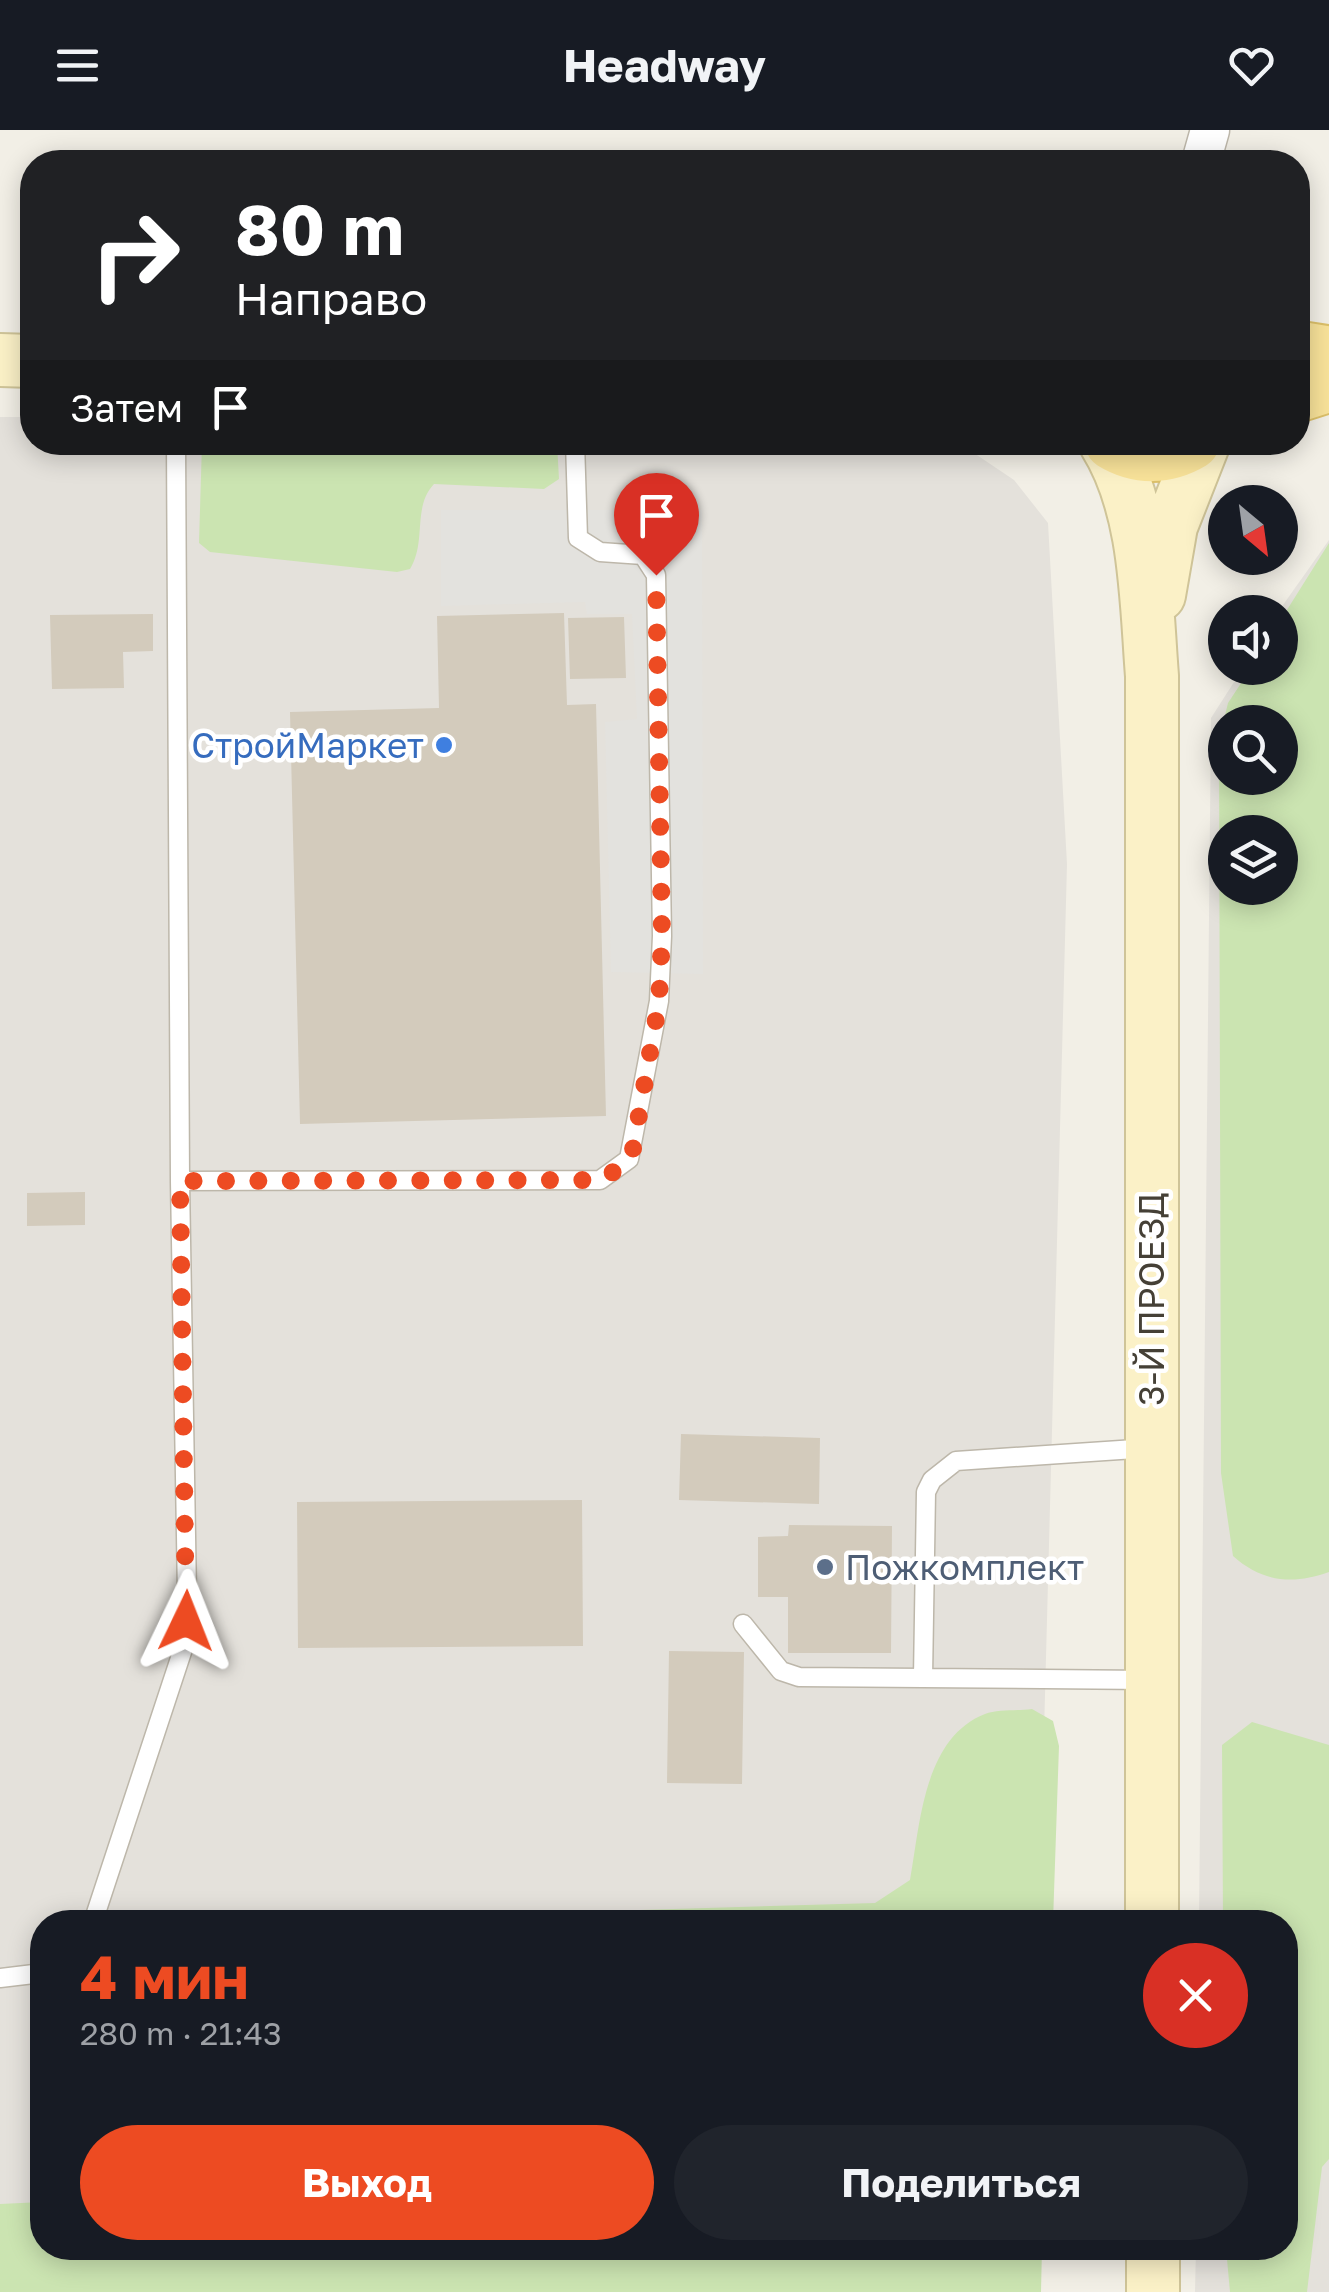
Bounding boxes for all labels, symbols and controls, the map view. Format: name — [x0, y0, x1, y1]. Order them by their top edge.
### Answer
icon: menu — [50, 38, 105, 93]
text: Headway — [563, 38, 766, 92]
icon: heart — [1224, 38, 1279, 93]
text: 80 m — [235, 186, 404, 270]
icon: right — [70, 190, 200, 320]
text: Направо — [235, 271, 427, 325]
icon: arrive — [203, 380, 258, 435]
text: Затем — [70, 385, 183, 430]
pin — [614, 473, 699, 576]
north arrow — [1208, 485, 1298, 575]
map controls — [1208, 485, 1298, 905]
icon: arrive — [629, 488, 684, 543]
button: sound — [1208, 595, 1298, 685]
button: search — [1208, 705, 1298, 795]
place label: СтройМаркет — [191, 724, 424, 766]
marker: СтройМаркет — [433, 734, 455, 756]
button: layers — [1208, 815, 1298, 905]
street label: 3-Й ПРОЕЗД — [1130, 1192, 1172, 1406]
place label: Пожкомплект — [845, 1546, 1084, 1588]
marker: Пожкомплект — [814, 1556, 836, 1578]
position arrow — [134, 1569, 238, 1673]
text: 4 мин — [80, 1940, 249, 2012]
button: close — [1143, 1943, 1248, 2048]
text: 280 m · 21:43 — [80, 2014, 282, 2052]
button: Выход — [80, 2125, 654, 2240]
button: Поделиться — [674, 2125, 1248, 2240]

